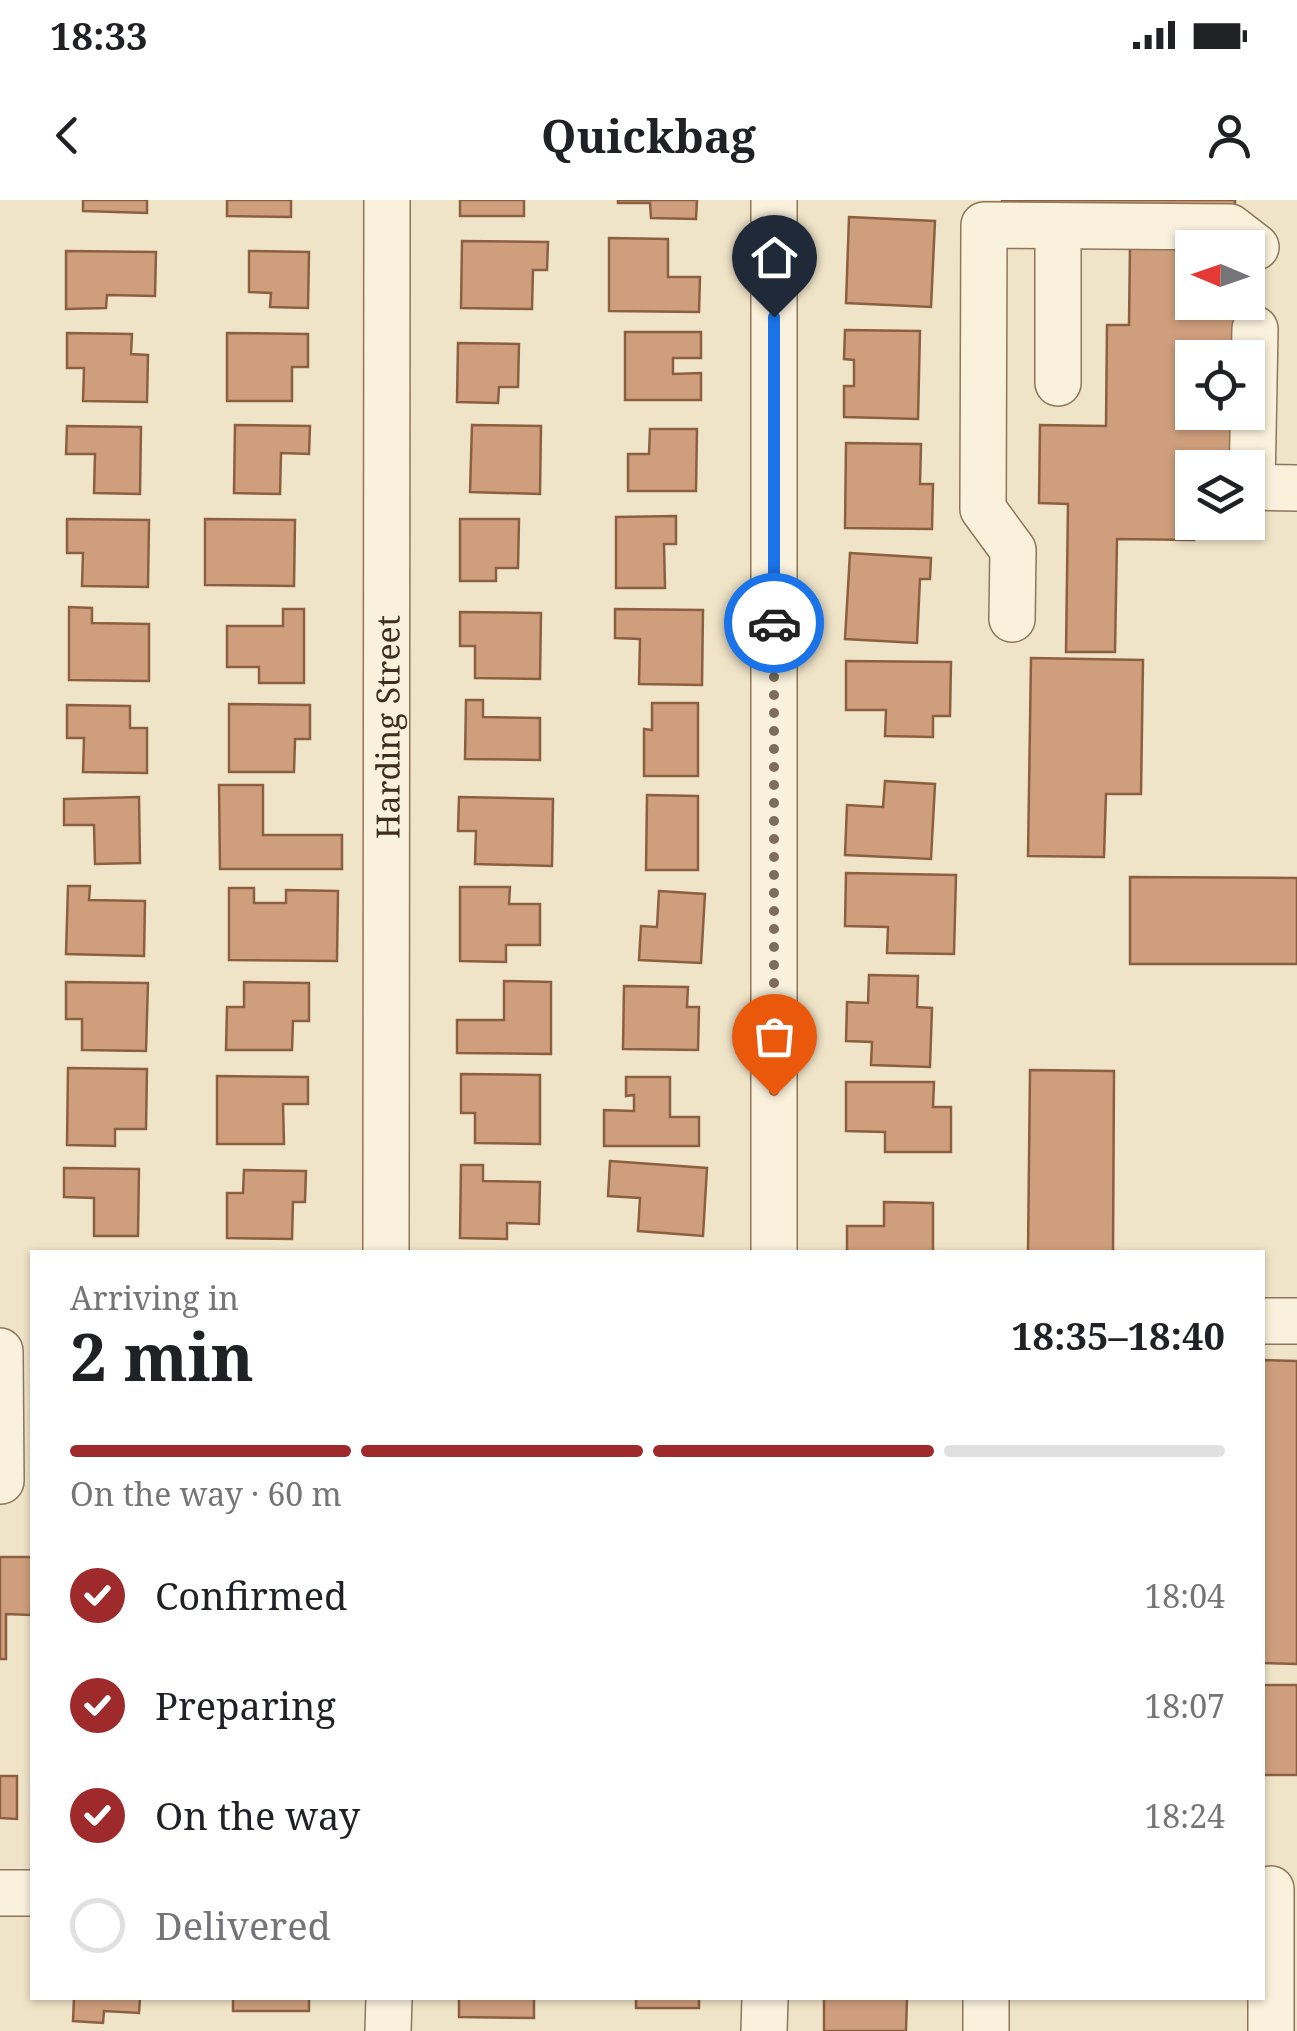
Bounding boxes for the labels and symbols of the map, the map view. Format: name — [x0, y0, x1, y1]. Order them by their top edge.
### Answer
pin — [732, 215, 817, 318]
north arrow — [1175, 230, 1265, 320]
courier — [724, 573, 824, 673]
street label: Harding Street — [365, 615, 408, 839]
pin — [732, 994, 817, 1097]

